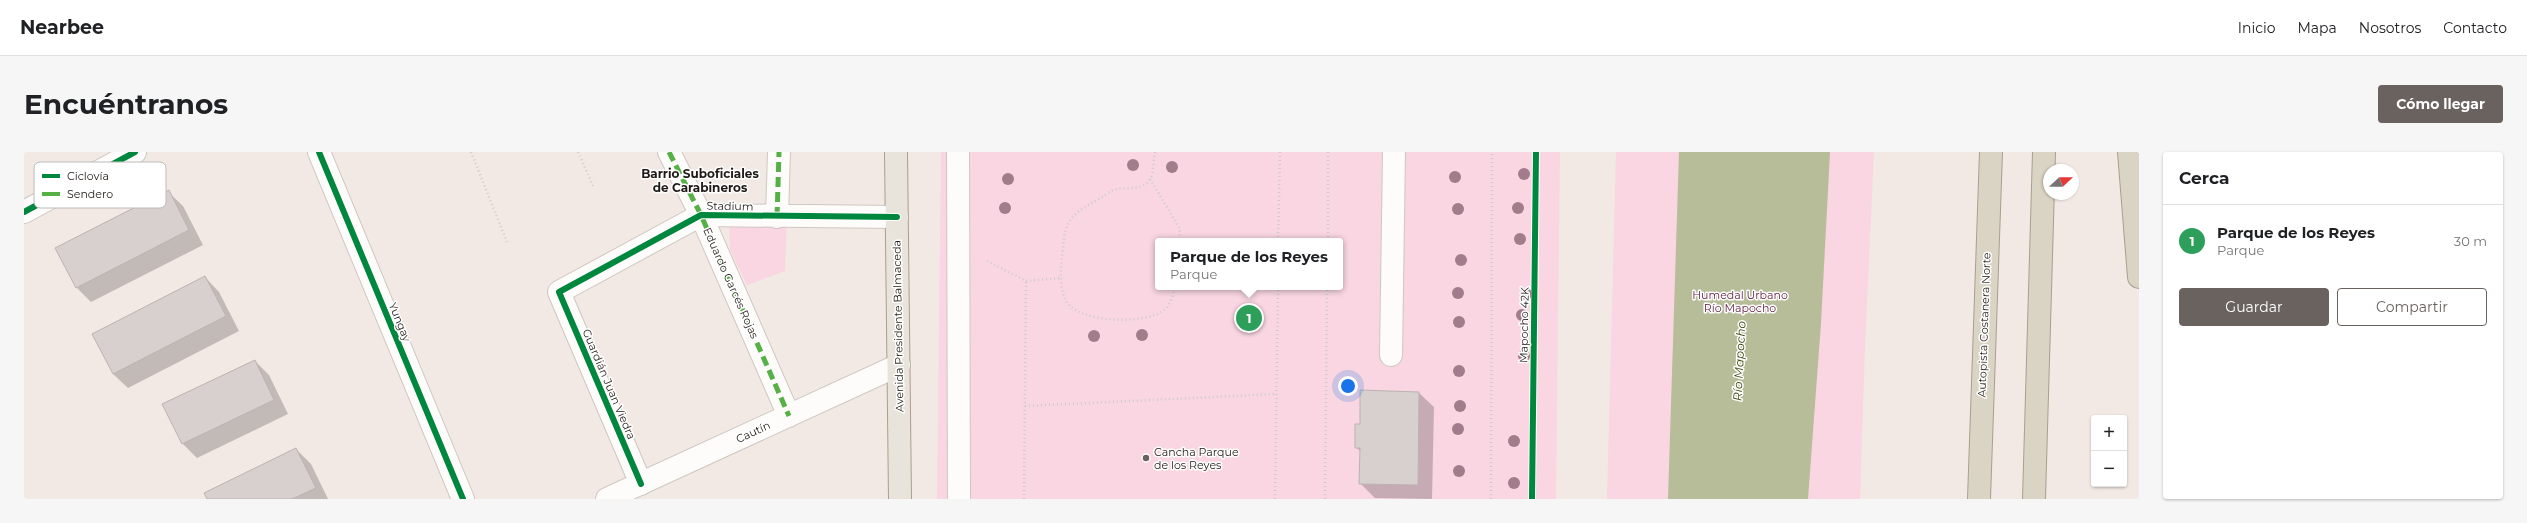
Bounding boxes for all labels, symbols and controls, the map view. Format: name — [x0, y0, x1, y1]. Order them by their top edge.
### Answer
text: Nearbee — [20, 16, 104, 39]
text: Inicio — [2238, 19, 2275, 37]
text: Mapa — [2297, 19, 2337, 37]
text: Nosotros — [2359, 19, 2421, 37]
text: Contacto — [2443, 19, 2507, 37]
button: Cómo llegar — [2378, 85, 2503, 123]
text: Encuéntranos — [24, 87, 228, 121]
legend — [34, 162, 166, 208]
north arrow — [2043, 164, 2079, 200]
district label: Barrio Suboficiales de Carabineros — [641, 166, 759, 195]
text: Cerca — [2179, 168, 2229, 188]
text: Ciclovía — [67, 169, 109, 183]
text: Sendero — [67, 187, 113, 201]
street label: Stadium — [706, 199, 754, 213]
text: Parque de los Reyes — [2217, 223, 2375, 242]
street label: Eduardo Garcés Rojas — [700, 225, 762, 341]
text: 1 — [2189, 233, 2195, 249]
text: 30 m — [2454, 233, 2487, 249]
popup — [1155, 238, 1343, 290]
street label: Avenida Presidente Balmaceda — [889, 240, 907, 412]
text: Parque — [2217, 242, 2264, 258]
text: Parque de los Reyes — [1170, 247, 1328, 266]
street label: Autopista Costanera Norte — [1974, 252, 1994, 398]
text: Parque — [1170, 266, 1217, 282]
street label: Mapocho 42K — [1516, 287, 1532, 363]
park label: Humedal Urbano Río Mapocho — [1692, 288, 1788, 315]
button: Guardar — [2179, 288, 2329, 326]
button: Compartir — [2337, 288, 2487, 326]
street label: Yungay — [386, 300, 414, 344]
pin: 1 — [1236, 303, 1262, 333]
water label: Río Mapocho — [1729, 320, 1749, 401]
street label: Guardián Juan Viedra — [579, 327, 639, 441]
your location — [1338, 376, 1358, 396]
map controls — [2091, 415, 2127, 487]
button: + — [2091, 415, 2127, 451]
street label: Cautín — [734, 418, 772, 446]
place label: Cancha Parque de los Reyes — [1154, 445, 1239, 472]
button: − — [2091, 451, 2127, 487]
marker: Cancha Parque de los Reyes — [1141, 453, 1151, 463]

